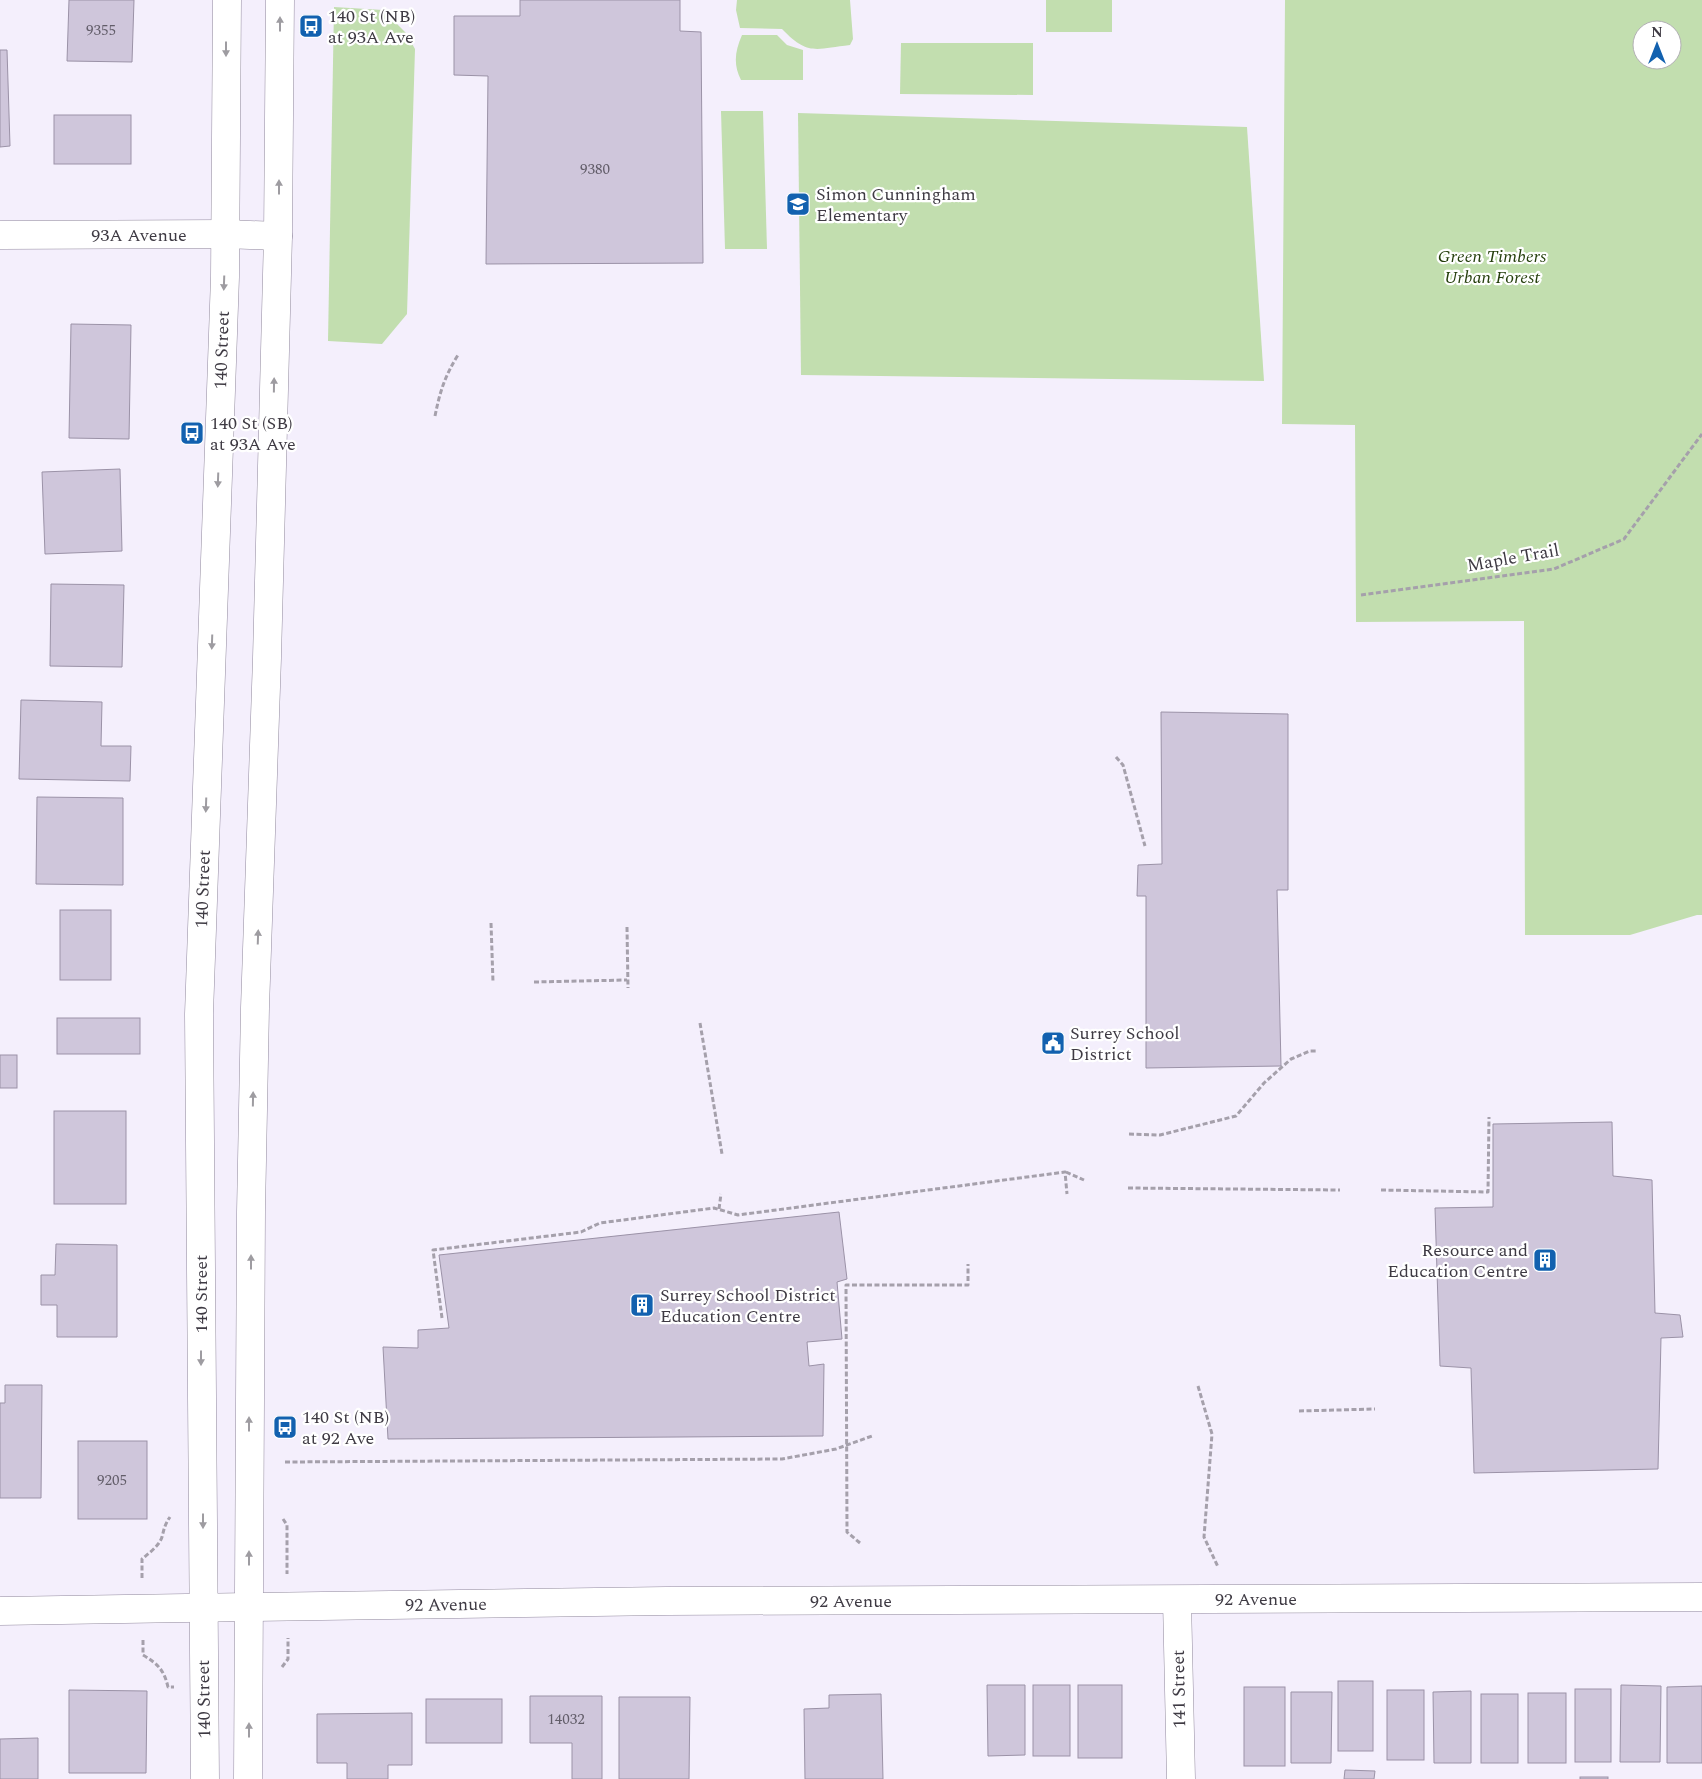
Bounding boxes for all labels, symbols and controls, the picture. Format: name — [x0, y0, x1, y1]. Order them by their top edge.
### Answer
place label: 140 St (NB) at 93A Ave — [328, 3, 415, 51]
bus stop icon: 140 St (NB) at 93A Ave — [298, 13, 324, 39]
one-way arrow — [276, 16, 284, 32]
house number: 9355 — [86, 19, 116, 42]
north arrow — [1632, 20, 1682, 70]
text: N — [1651, 22, 1663, 43]
one-way arrow — [222, 41, 230, 57]
house number: 9380 — [580, 158, 610, 181]
one-way arrow — [275, 179, 283, 195]
place label: Simon Cunningham Elementary — [816, 181, 976, 229]
school or university icon: Simon Cunningham Elementary — [785, 191, 811, 217]
street label: 93A Avenue — [91, 222, 187, 249]
park label: Green Timbers Urban Forest — [1438, 243, 1547, 291]
one-way arrow — [220, 275, 228, 291]
street label: 140 Street — [207, 310, 237, 390]
one-way arrow — [271, 377, 279, 393]
place label: 140 St (SB) at 93A Ave — [210, 410, 296, 458]
bus stop icon: 140 St (SB) at 93A Ave — [179, 420, 205, 446]
one-way arrow — [213, 472, 221, 488]
street label: Maple Trail — [1465, 537, 1561, 579]
one-way arrow — [208, 635, 216, 651]
one-way arrow — [202, 797, 210, 813]
street label: 140 Street — [188, 849, 218, 929]
one-way arrow — [254, 928, 262, 944]
place label: Surrey School District — [1070, 1020, 1180, 1068]
public building icon: Surrey School District — [1040, 1030, 1066, 1056]
one-way arrow — [249, 1091, 257, 1107]
place label: Resource and Education Centre — [1387, 1237, 1528, 1285]
building icon: Resource and Education Centre — [1532, 1247, 1558, 1273]
one-way arrow — [247, 1253, 255, 1269]
street label: 140 Street — [188, 1255, 215, 1333]
place label: Surrey School District Education Centre — [660, 1282, 836, 1330]
building icon: Surrey School District Education Centre — [629, 1292, 655, 1318]
one-way arrow — [197, 1351, 205, 1367]
place label: 140 St (NB) at 92 Ave — [302, 1404, 389, 1452]
bus stop icon: 140 St (NB) at 92 Ave — [272, 1414, 298, 1440]
one-way arrow — [245, 1416, 253, 1432]
house number: 9205 — [97, 1469, 127, 1492]
one-way arrow — [199, 1513, 207, 1529]
one-way arrow — [245, 1550, 253, 1566]
street label: 92 Avenue — [1215, 1586, 1297, 1613]
street label: 92 Avenue — [810, 1588, 892, 1615]
street label: 92 Avenue — [405, 1591, 487, 1619]
street label: 141 Street — [1165, 1649, 1193, 1729]
street label: 140 Street — [190, 1659, 218, 1739]
house number: 14032 — [547, 1708, 585, 1731]
one-way arrow — [245, 1722, 253, 1738]

